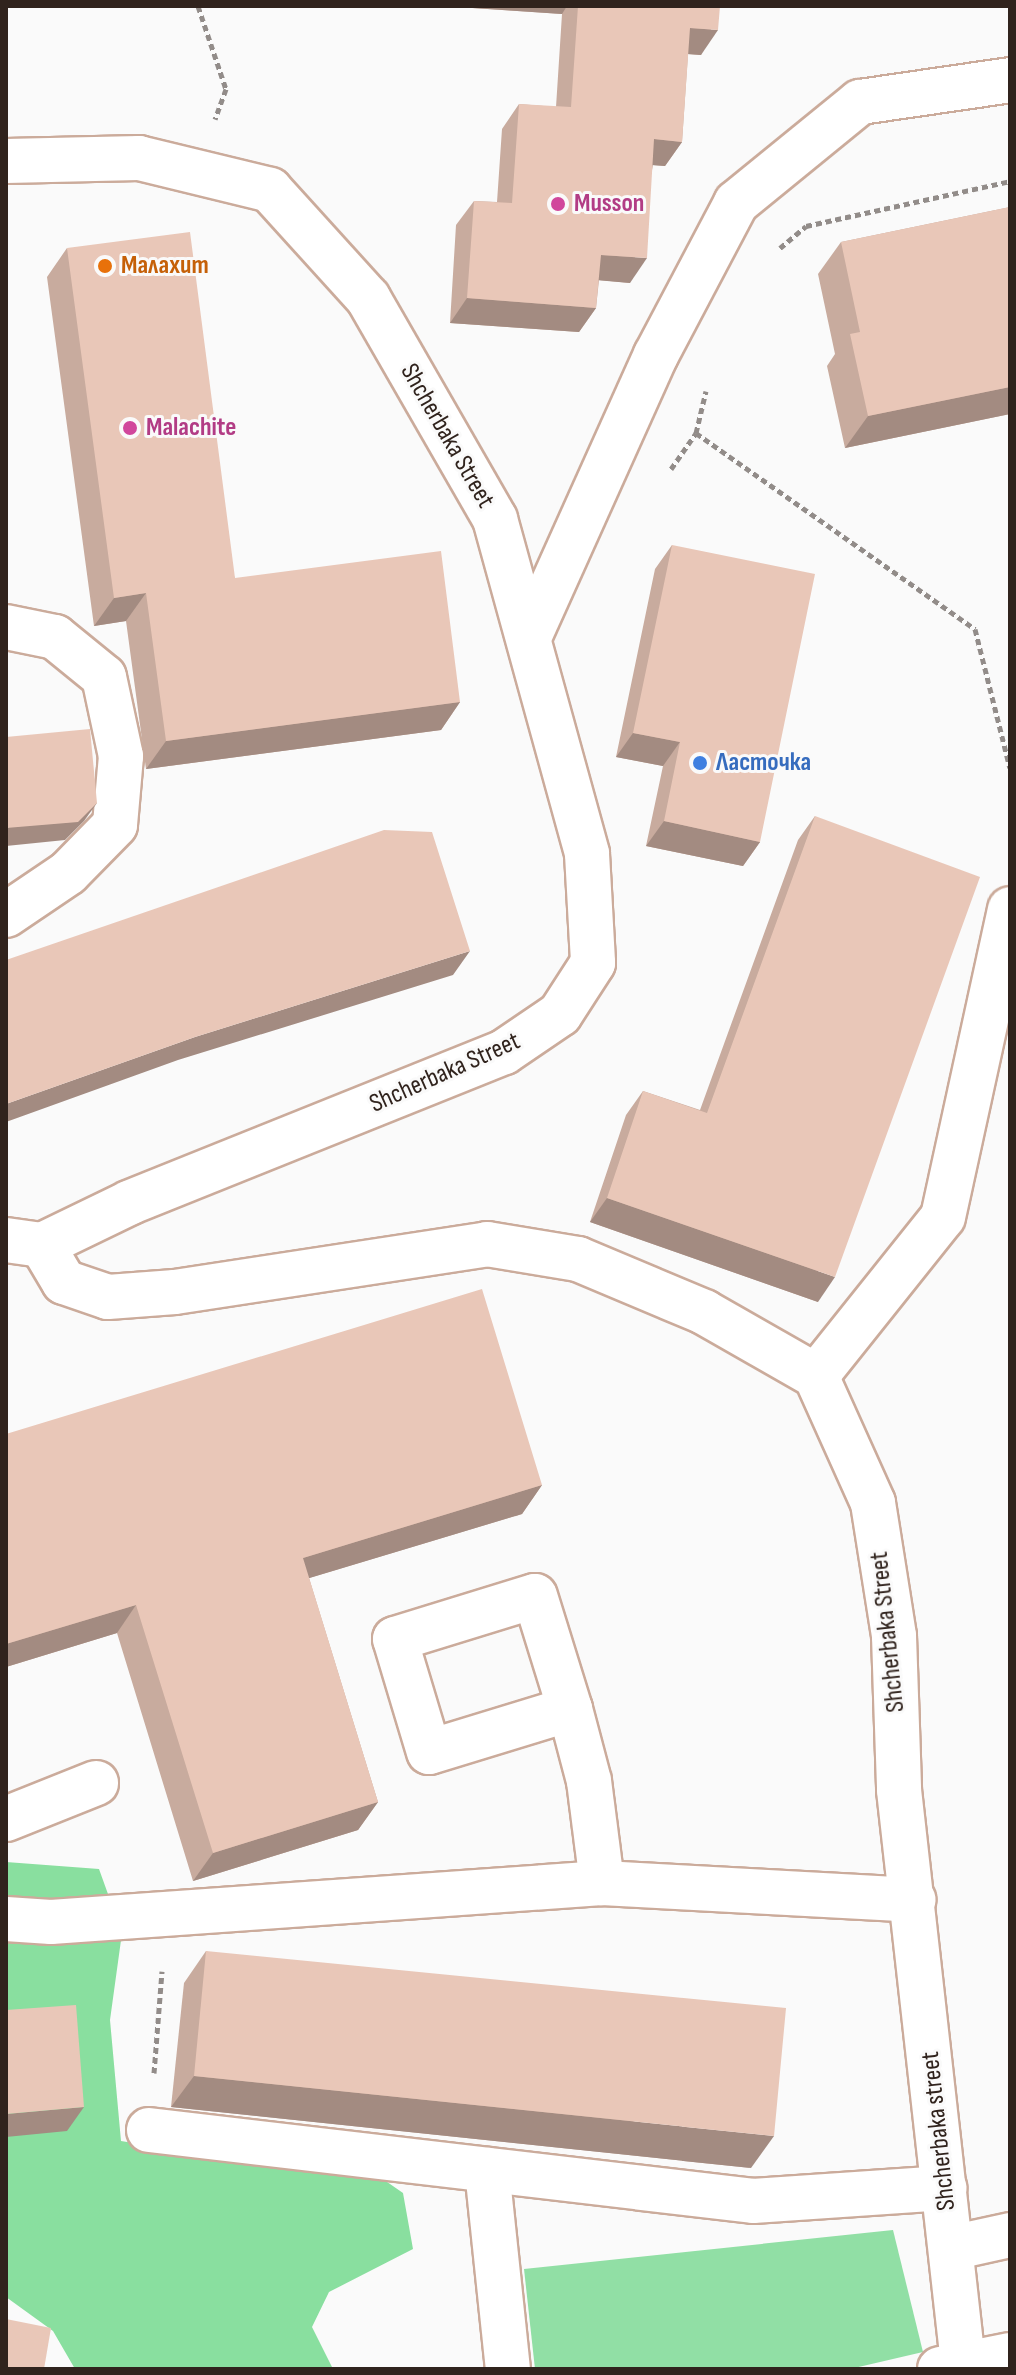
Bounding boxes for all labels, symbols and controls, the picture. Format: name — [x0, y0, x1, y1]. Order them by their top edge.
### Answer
place label: Musson — [574, 188, 644, 220]
marker: Musson — [549, 195, 567, 213]
place label: Малахит — [121, 250, 209, 282]
marker: Малахит — [96, 257, 114, 275]
street label: Shcherbaka Street — [393, 358, 501, 514]
place label: Malachite — [146, 412, 236, 444]
marker: Malachite — [121, 419, 139, 437]
place label: Ласточка — [716, 747, 811, 779]
marker: Ласточка — [691, 754, 709, 772]
street label: Shcherbaka Street — [365, 1026, 525, 1120]
street label: Shcherbaka Street — [864, 1550, 912, 1714]
street label: Shcherbaka street — [915, 2050, 963, 2212]

